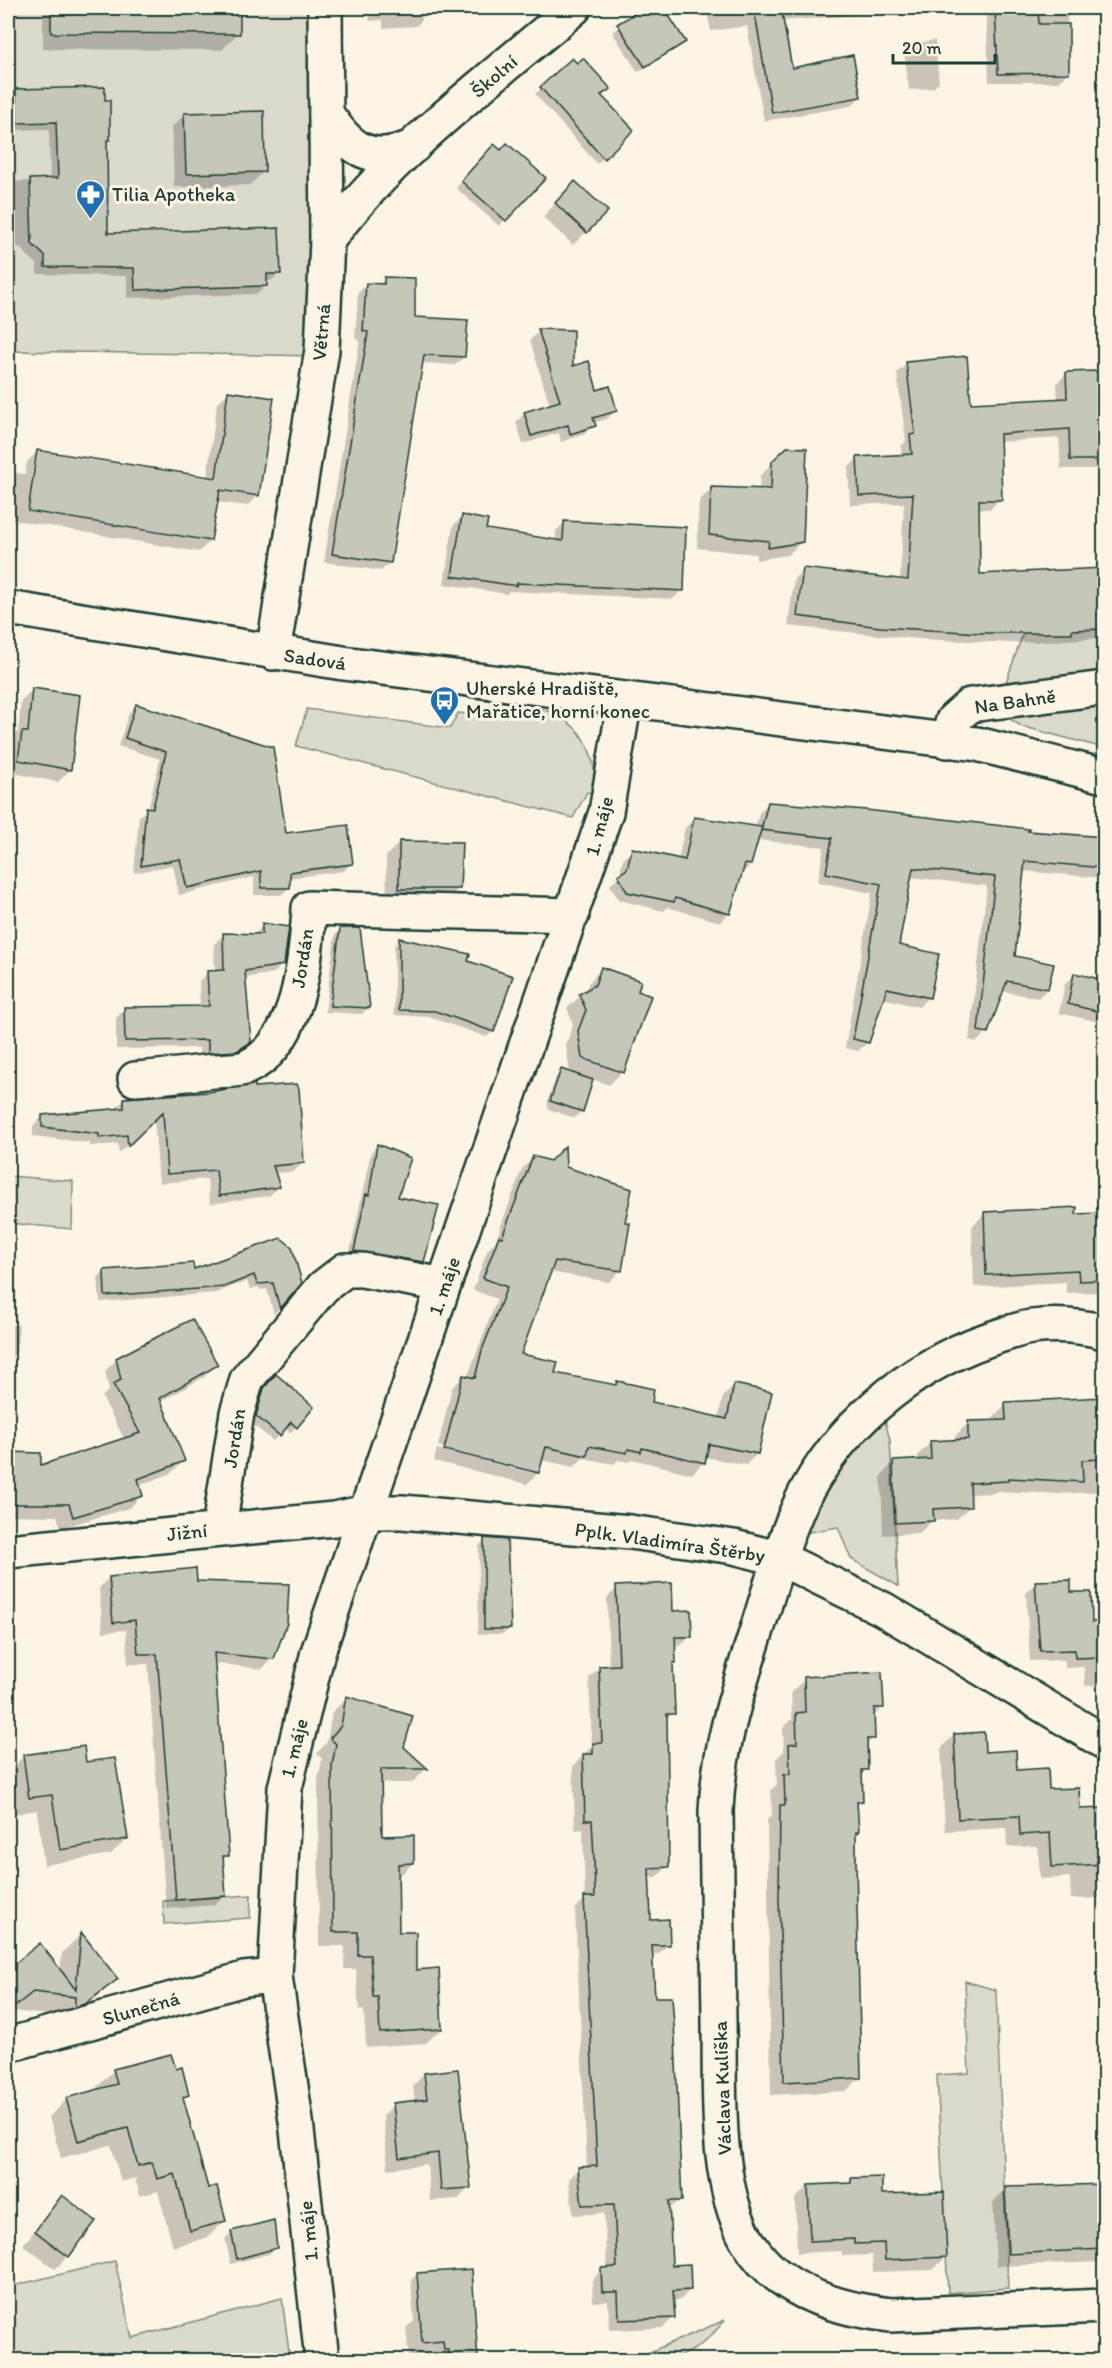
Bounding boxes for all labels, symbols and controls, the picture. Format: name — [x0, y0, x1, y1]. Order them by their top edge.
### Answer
scale bar — [893, 27, 995, 65]
text: 20 m — [902, 37, 942, 59]
street label: Školní — [466, 49, 522, 103]
pharmacy icon: Tilia Apotheka — [75, 178, 107, 220]
place label: Tilia Apotheka — [112, 182, 236, 206]
street label: Větrná — [307, 302, 336, 362]
street label: Sadová — [282, 643, 348, 675]
place label: Uherské Hradiště, Mařatice, horní konec — [466, 676, 650, 723]
street label: Na Bahně — [973, 683, 1057, 719]
bus stop icon: Uherské Hradiště, Mařatice, horní konec — [429, 684, 461, 726]
street label: 1. máje — [580, 794, 618, 858]
street label: Jordán — [285, 926, 319, 990]
street label: 1. máje — [423, 1254, 465, 1318]
street label: Jordán — [217, 1406, 251, 1470]
street label: Pplk. Vladimíra Štěrby — [573, 1517, 767, 1567]
street label: Jižní — [166, 1518, 208, 1546]
street label: 1. máje — [275, 1716, 313, 1780]
street label: Slunečná — [100, 1985, 183, 2030]
street label: Václava Kulíška — [708, 2020, 736, 2156]
street label: 1. máje — [293, 2200, 323, 2262]

